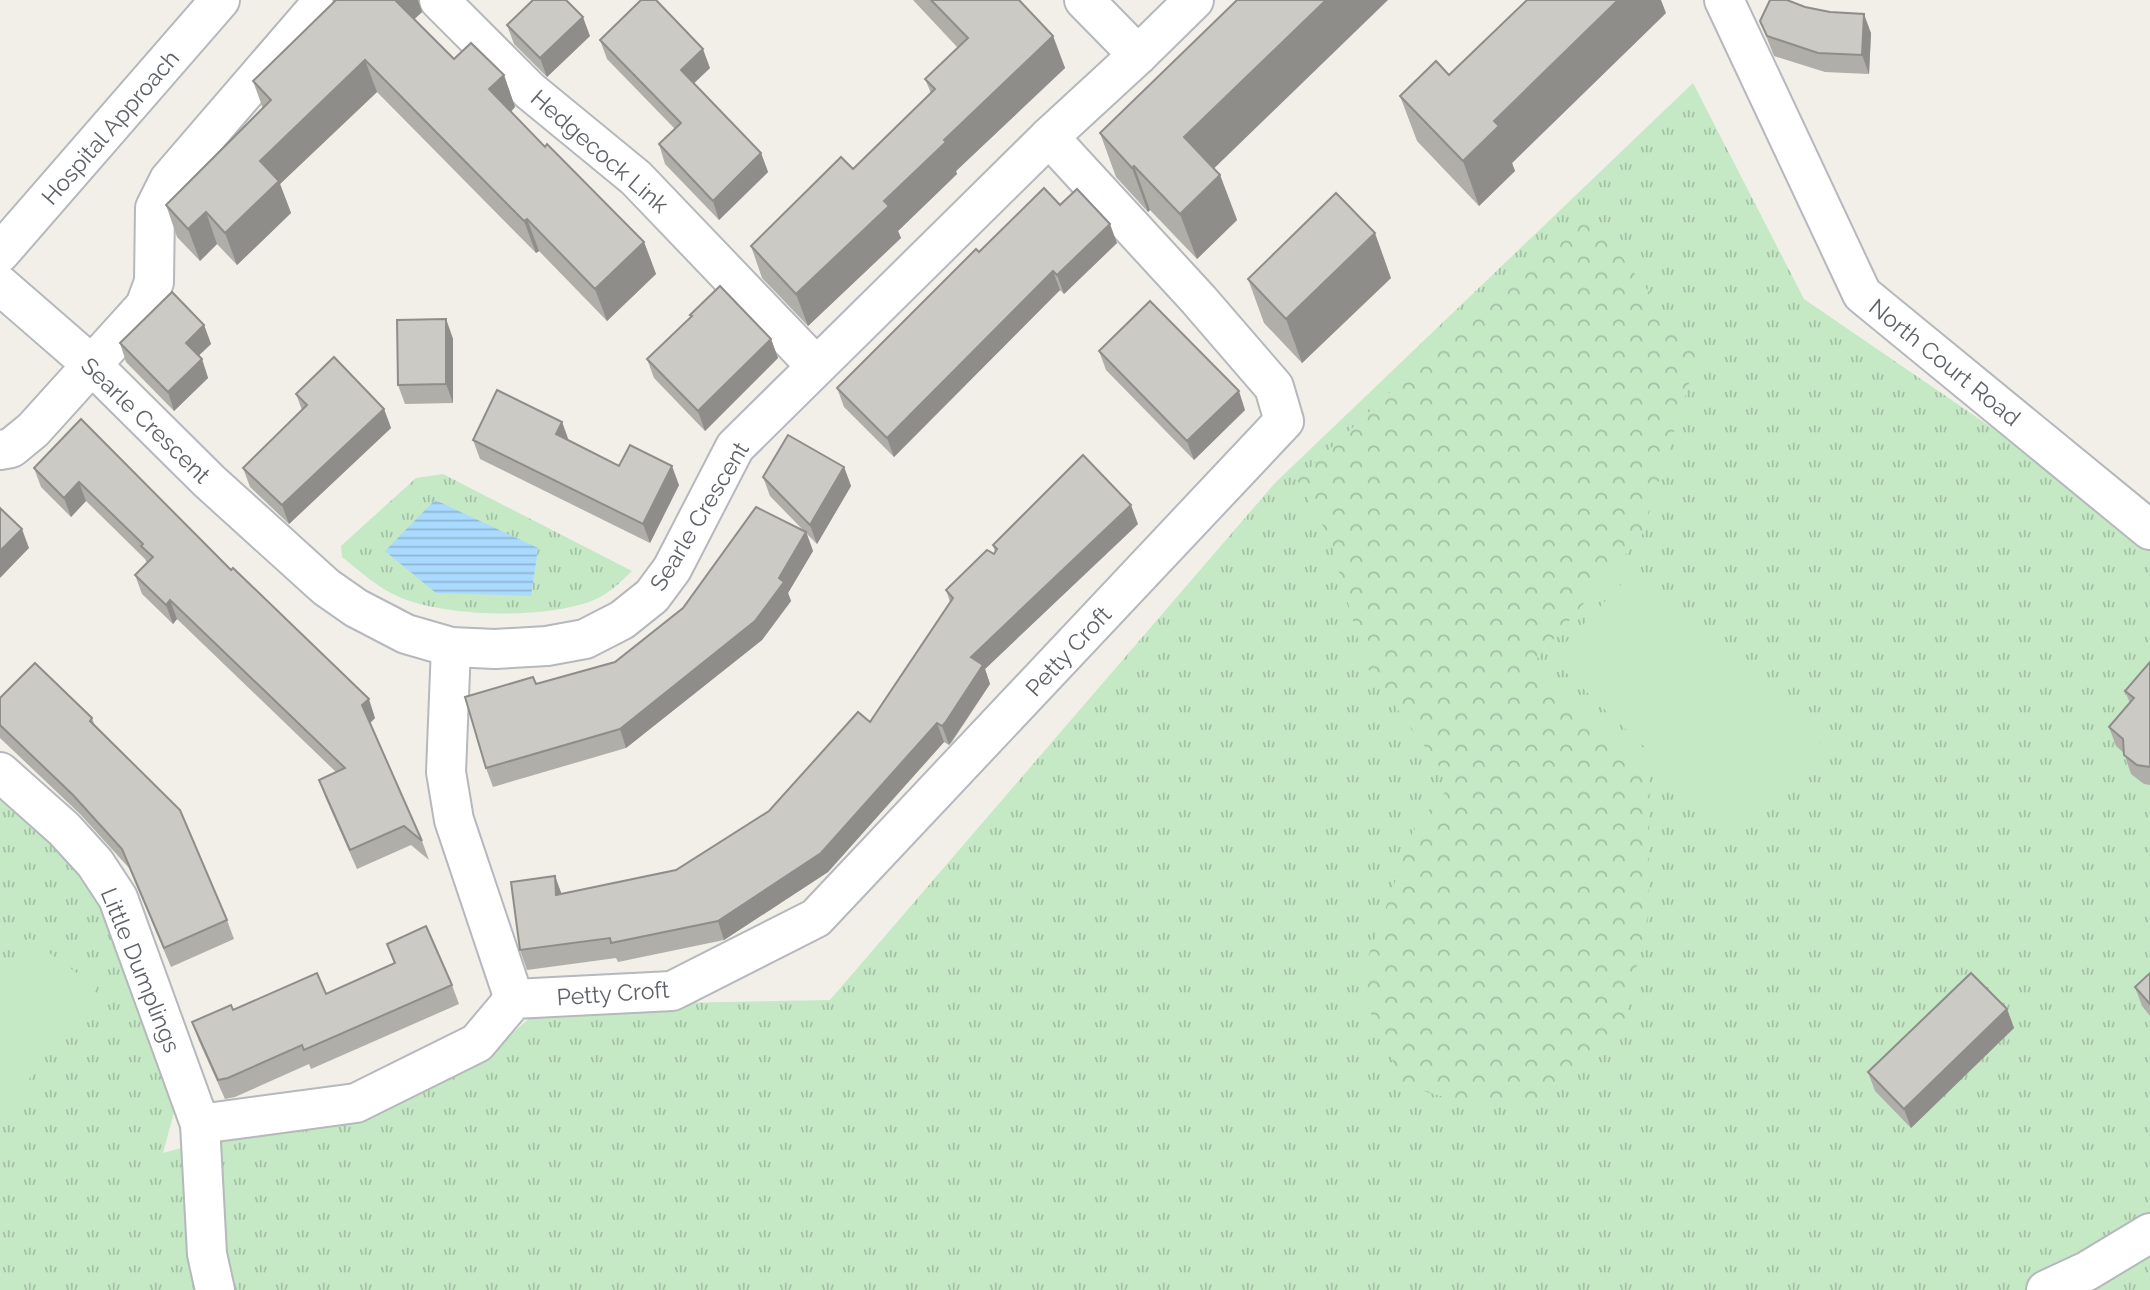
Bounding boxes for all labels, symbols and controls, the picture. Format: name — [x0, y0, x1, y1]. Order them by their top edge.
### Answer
street label: Hospital Approach — [36, 44, 184, 210]
street label: Hedgecock Link — [526, 84, 674, 218]
street label: North Court Road — [1864, 293, 2026, 431]
street label: Searle Crescent — [76, 352, 216, 489]
street label: Searle Crescent — [644, 436, 754, 595]
street label: Petty Croft — [1020, 600, 1117, 701]
street label: Little Dumplings — [96, 884, 186, 1056]
street label: Petty Croft — [556, 976, 671, 1010]

